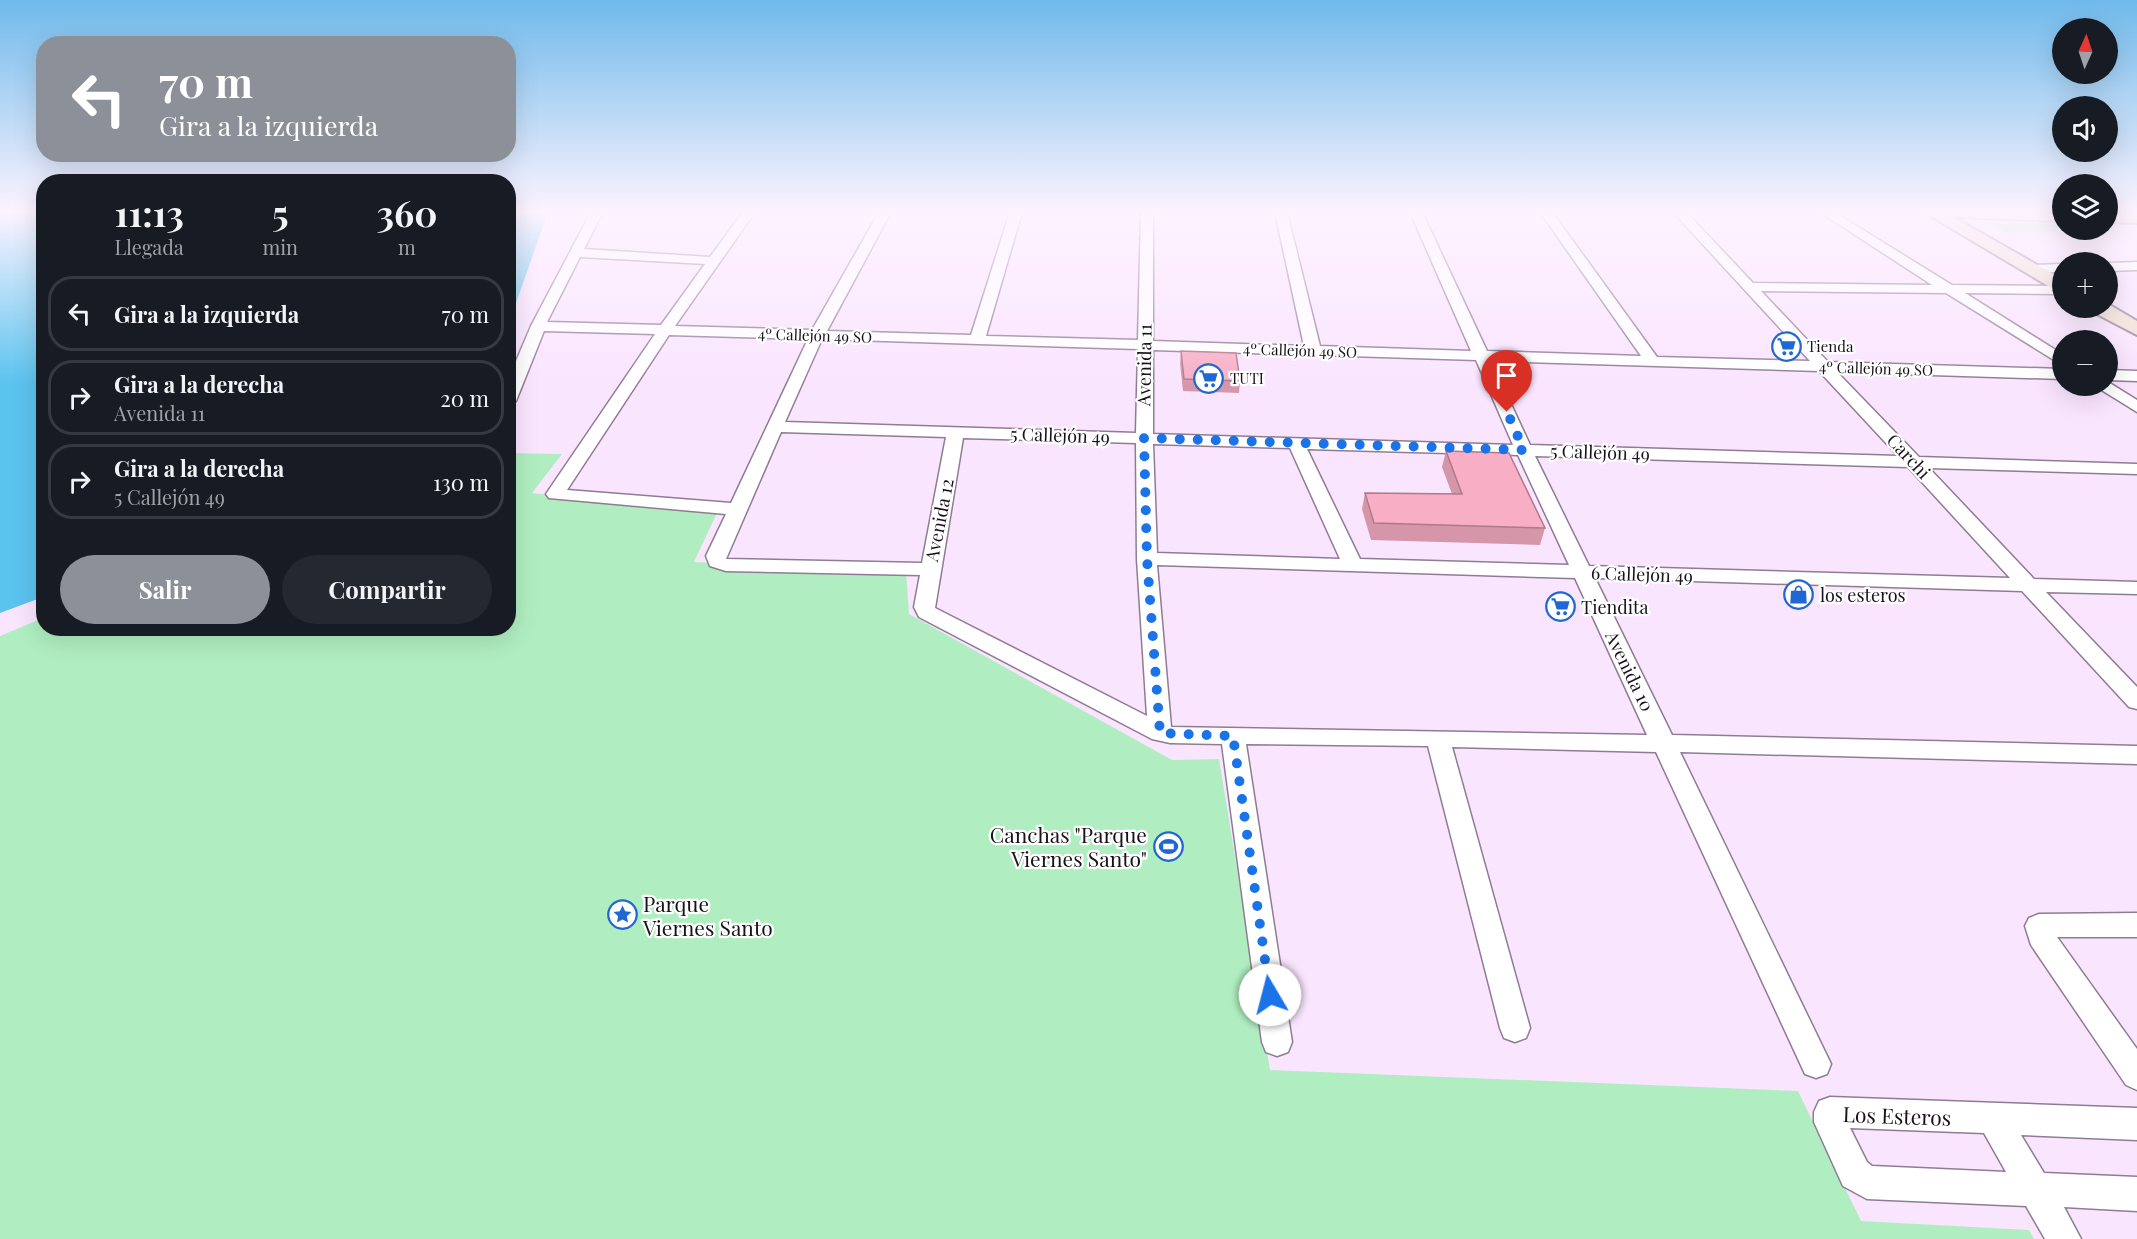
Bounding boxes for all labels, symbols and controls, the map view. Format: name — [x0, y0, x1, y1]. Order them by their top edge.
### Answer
north arrow — [2052, 18, 2118, 84]
map controls — [2052, 18, 2118, 396]
text: 70 m — [159, 53, 253, 109]
icon: left — [60, 60, 138, 138]
button: sound — [2052, 96, 2118, 162]
text: Gira a la izquierda — [159, 107, 378, 143]
button: layers — [2052, 174, 2118, 240]
text: 11:13 — [115, 188, 184, 236]
text: 5 — [272, 188, 288, 236]
text: 360 — [376, 188, 437, 236]
text: Llegada — [115, 233, 184, 260]
text: min — [262, 233, 298, 260]
text: m — [398, 233, 416, 260]
button: + — [2052, 252, 2118, 318]
icon: left — [63, 297, 96, 330]
text: Gira a la izquierda — [114, 299, 299, 329]
text: 70 m — [442, 299, 489, 329]
street label: 4º Callejón 49 SO — [758, 323, 872, 347]
street label: Avenida 11 — [1131, 323, 1157, 407]
supermarket icon: Tienda — [1770, 330, 1802, 362]
button: − — [2052, 330, 2118, 396]
place label: Tienda — [1807, 336, 1854, 356]
street label: 4º Callejón 49 SO — [1243, 338, 1357, 362]
pin — [1481, 350, 1532, 412]
street label: 4º Callejón 49 SO — [1819, 356, 1933, 380]
icon: arrive — [1490, 359, 1523, 392]
supermarket icon: TUTI — [1193, 362, 1225, 394]
place label: TUTI — [1230, 368, 1264, 388]
text: Gira a la derecha — [114, 369, 284, 399]
icon: right — [63, 381, 96, 414]
text: 20 m — [440, 383, 489, 413]
text: Avenida 11 — [114, 399, 205, 426]
street label: 5 Callejón 49 — [1010, 421, 1110, 449]
street label: Carchi — [1882, 428, 1936, 484]
street label: 5 Callejón 49 — [1550, 438, 1650, 466]
text: Gira a la derecha — [114, 453, 284, 483]
icon: right — [63, 465, 96, 498]
text: 130 m — [433, 467, 489, 497]
street label: Avenida 12 — [919, 476, 959, 565]
text: 5 Callejón 49 — [114, 483, 225, 510]
button: Salir — [60, 555, 270, 624]
button: Compartir — [282, 555, 492, 624]
street label: 6 Callejón 49 — [1591, 560, 1693, 588]
shop icon: los esteros — [1783, 579, 1815, 611]
place label: los esteros — [1820, 583, 1906, 607]
supermarket icon: Tiendita — [1544, 591, 1576, 623]
place label: Tiendita — [1581, 595, 1648, 619]
street label: Avenida 10 — [1600, 626, 1660, 715]
place label: Canchas "Parque Viernes Santo" — [990, 820, 1147, 872]
sports icon: Canchas "Parque Viernes Santo" — [1152, 830, 1184, 862]
place label: Parque Viernes Santo — [642, 889, 773, 941]
place icon: Parque Viernes Santo — [606, 899, 638, 931]
position arrow — [1238, 963, 1302, 1027]
street label: Los Esteros — [1842, 1099, 1952, 1131]

